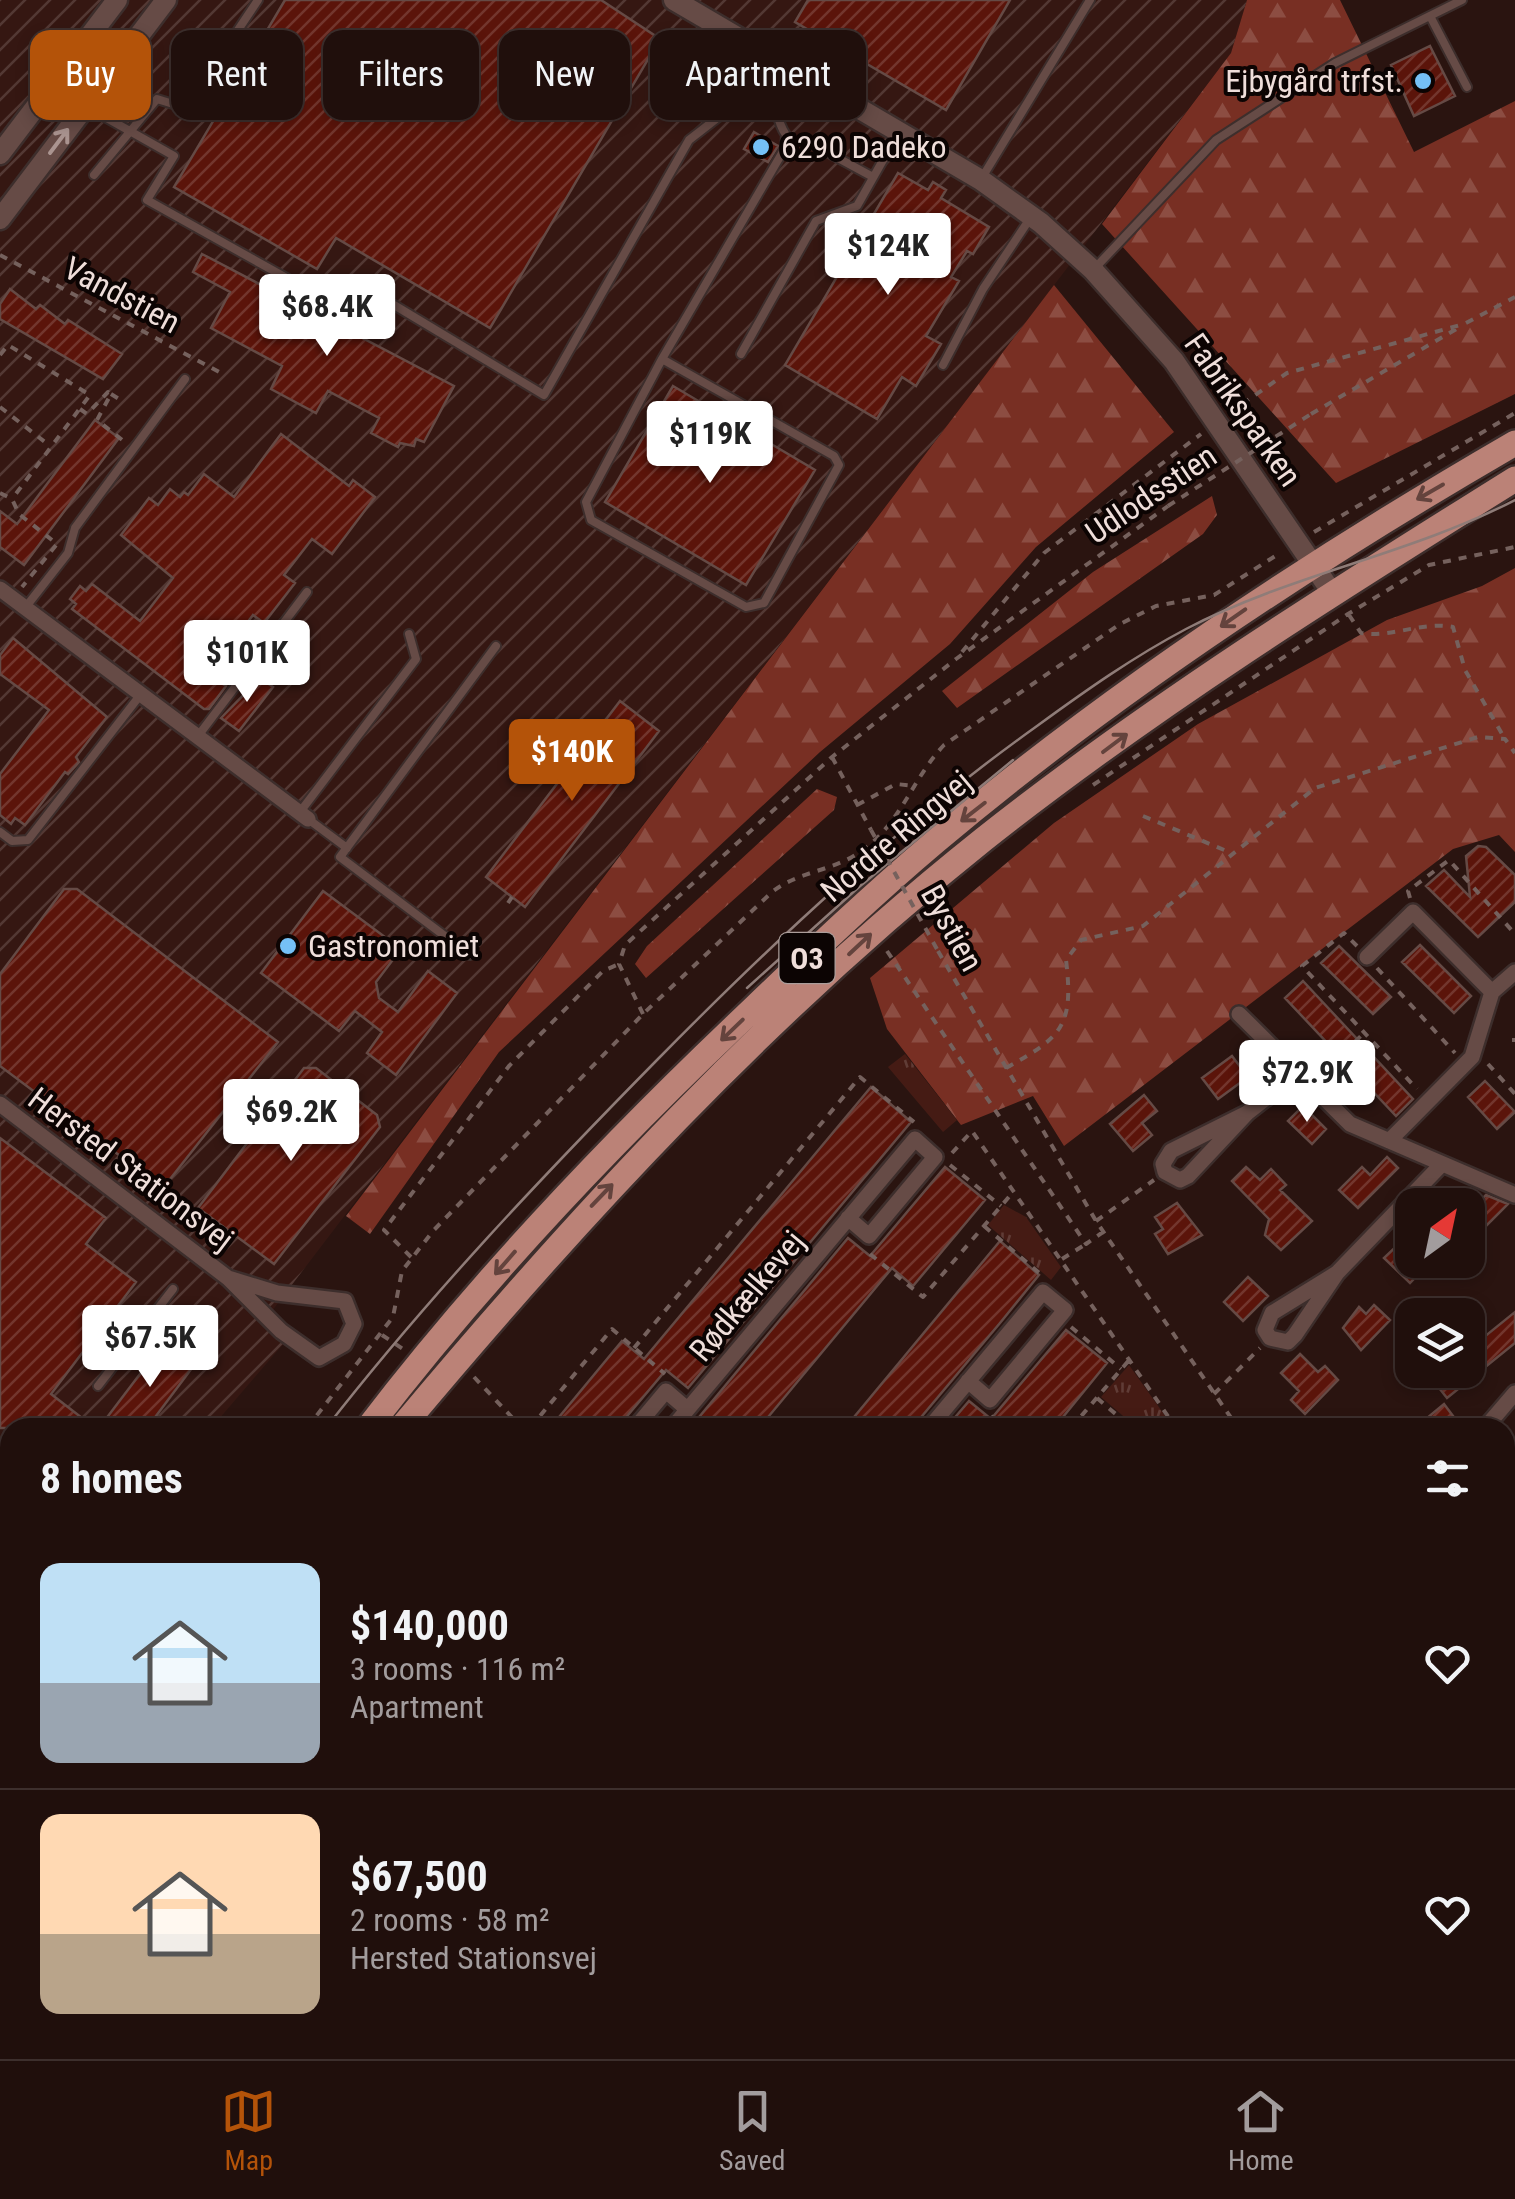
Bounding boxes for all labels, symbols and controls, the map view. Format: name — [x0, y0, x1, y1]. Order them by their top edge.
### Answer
chip: Buy — [30, 30, 151, 120]
chip: Rent — [171, 30, 303, 120]
chip: Filters — [323, 30, 479, 120]
chip: New — [499, 30, 630, 120]
chip: Apartment — [650, 30, 866, 120]
place label: Ejbygård trfst. — [1225, 62, 1403, 100]
marker: Ejbygård trfst. — [1412, 70, 1434, 92]
one-way arrow — [48, 128, 69, 155]
place label: 6290 Dadeko — [781, 128, 946, 166]
marker: 6290 Dadeko — [750, 136, 772, 158]
pin: $124K — [818, 213, 958, 298]
text: $124K — [847, 226, 929, 264]
street label: Vandstien — [58, 249, 186, 341]
pin: $68.4K — [246, 274, 408, 359]
text: $68.4K — [281, 287, 373, 325]
street label: Fabriksparken — [1177, 326, 1309, 494]
pin: $119K — [640, 401, 780, 486]
text: $119K — [669, 414, 751, 452]
street label: Udlodsstien — [1078, 436, 1224, 552]
one-way arrow — [1417, 482, 1445, 502]
one-way arrow — [1220, 607, 1248, 628]
pin: $101K — [177, 620, 317, 705]
text: $101K — [206, 633, 288, 671]
pin: $140K — [502, 719, 642, 804]
text: $140K — [531, 732, 613, 770]
one-way arrow — [1101, 732, 1128, 753]
street label: Nordre Ringvej — [813, 762, 979, 910]
one-way arrow — [960, 801, 987, 822]
street label: Bystien — [913, 878, 991, 978]
place label: Gastronomiet — [308, 927, 479, 965]
road number: O3 — [780, 933, 834, 983]
one-way arrow — [847, 933, 872, 956]
marker: Gastronomiet — [277, 935, 299, 957]
one-way arrow — [720, 1018, 744, 1042]
pin: $72.9K — [1226, 1040, 1388, 1125]
text: $72.9K — [1261, 1053, 1353, 1091]
pin: $69.2K — [210, 1079, 372, 1164]
street label: Hersted Stationsvej — [21, 1080, 241, 1258]
text: $69.2K — [245, 1092, 337, 1130]
one-way arrow — [590, 1183, 614, 1207]
north arrow — [1395, 1188, 1485, 1278]
map controls — [1395, 1188, 1485, 1388]
street label: Rødkælkevej — [682, 1223, 812, 1369]
one-way arrow — [494, 1250, 517, 1275]
button: layers — [1395, 1298, 1485, 1388]
pin: $67.5K — [69, 1305, 231, 1390]
text: $67.5K — [104, 1318, 196, 1356]
icon: filters — [1420, 1451, 1475, 1506]
text: 8 homes — [40, 1454, 183, 1503]
text: $140,000 — [350, 1601, 509, 1650]
icon: home — [120, 1603, 240, 1723]
icon: heart — [1420, 1636, 1475, 1691]
text: 3 rooms · 116 m² — [350, 1650, 565, 1688]
text: Apartment — [350, 1688, 484, 1726]
text: $67,500 — [350, 1852, 488, 1901]
icon: home — [120, 1854, 240, 1974]
icon: heart — [1420, 1887, 1475, 1942]
text: 2 rooms · 58 m² — [350, 1901, 549, 1939]
text: Hersted Stationsvej — [350, 1939, 597, 1977]
tab: Map — [221, 2084, 276, 2177]
tab: Saved — [719, 2084, 785, 2177]
tab: Home — [1228, 2084, 1294, 2177]

